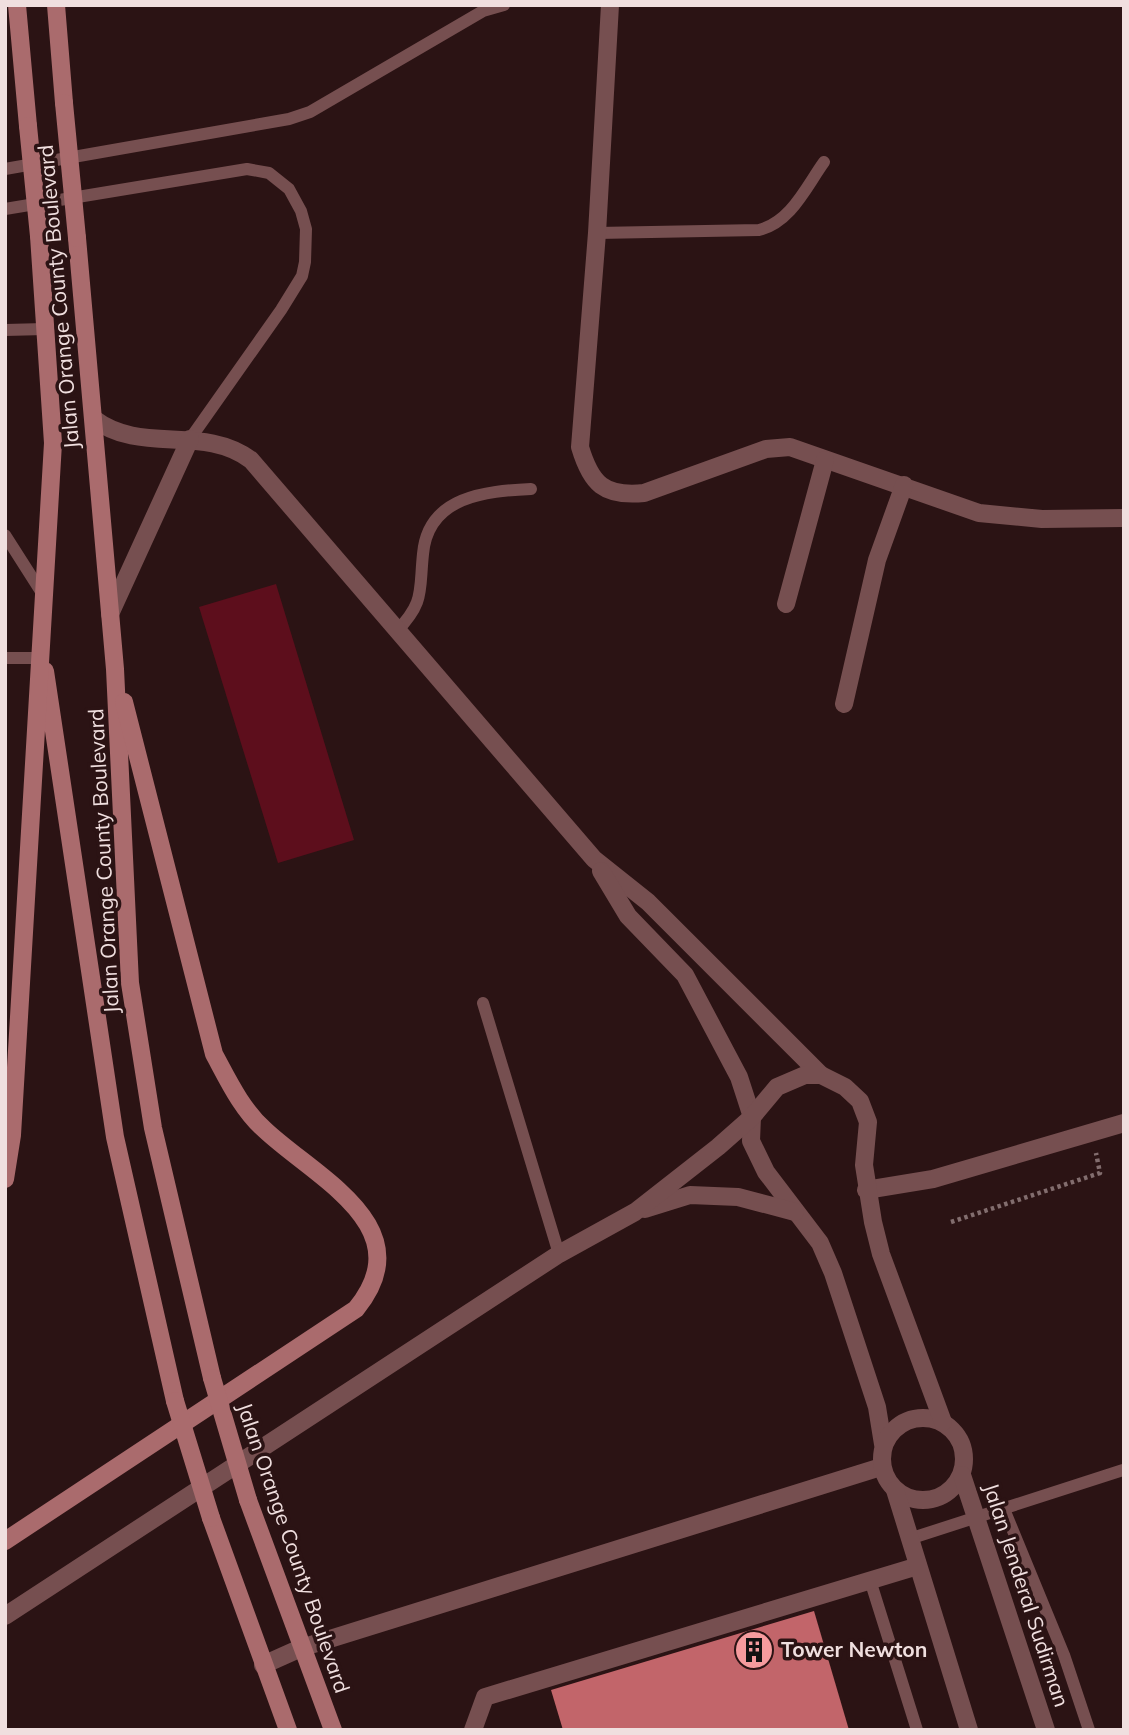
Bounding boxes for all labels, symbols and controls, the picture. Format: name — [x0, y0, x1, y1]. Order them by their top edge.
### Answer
street label: Jalan Orange County Boulevard — [32, 144, 84, 450]
street label: Jalan Orange County Boulevard — [82, 708, 124, 1014]
street label: Jalan Orange County Boulevard — [232, 1399, 356, 1696]
street label: Jalan Jenderal Sudirman — [978, 1479, 1075, 1710]
building icon: Tower Newton — [733, 1629, 775, 1671]
place label: Tower Newton — [781, 1636, 927, 1662]

